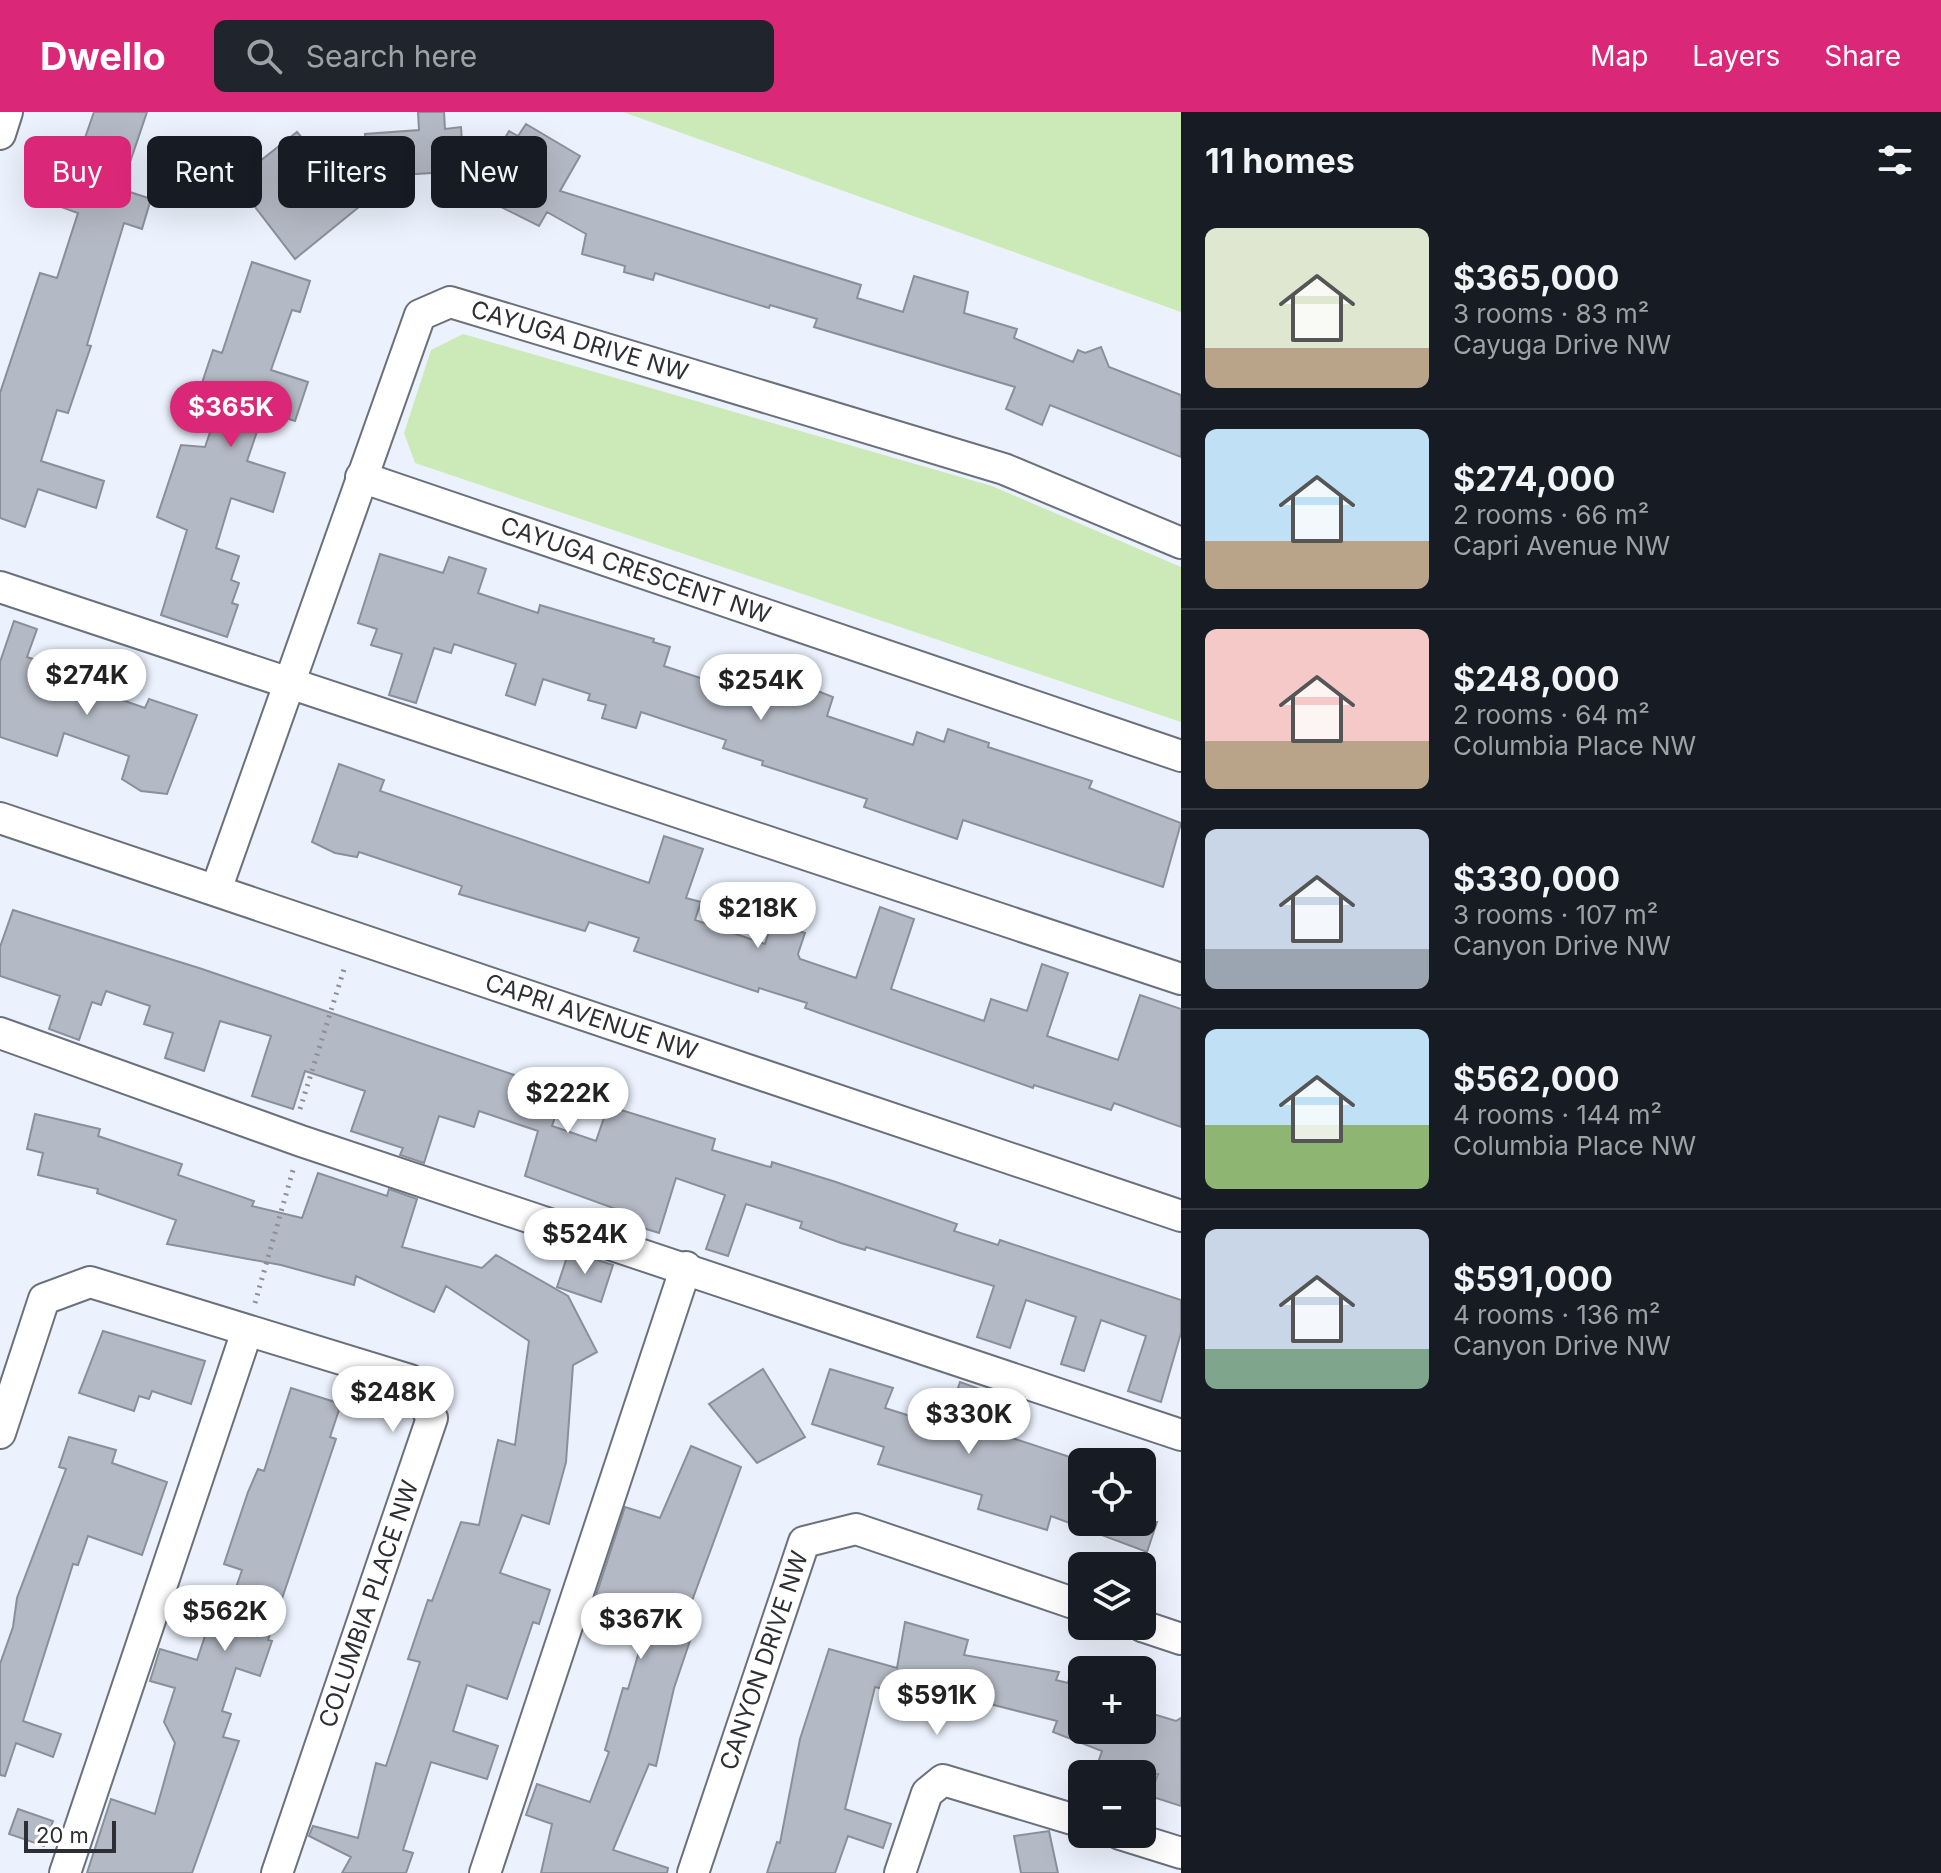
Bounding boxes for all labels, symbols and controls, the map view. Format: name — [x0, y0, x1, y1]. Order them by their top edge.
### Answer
search box — [214, 20, 774, 92]
text: Dwello — [40, 33, 166, 79]
icon: search — [242, 34, 286, 78]
text: Search here — [306, 38, 477, 74]
text: Map — [1590, 39, 1648, 73]
text: Layers — [1692, 39, 1780, 73]
text: Share — [1824, 39, 1901, 73]
chip: Buy — [24, 136, 131, 208]
chip: Rent — [147, 136, 262, 208]
chip: Filters — [278, 136, 415, 208]
chip: New — [431, 136, 547, 208]
icon: filters — [1873, 138, 1917, 182]
text: 11 homes — [1205, 140, 1355, 181]
text: $365,000 — [1453, 257, 1619, 298]
icon: home — [1269, 260, 1365, 356]
street label: CAYUGA DRIVE NW — [467, 294, 692, 387]
text: 3 rooms · 83 m² — [1453, 298, 1649, 329]
text: Cayuga Drive NW — [1453, 329, 1671, 360]
pin: $365K — [175, 381, 287, 449]
text: $365K — [188, 391, 274, 422]
text: $274,000 — [1453, 458, 1615, 499]
icon: home — [1269, 461, 1365, 557]
text: 2 rooms · 66 m² — [1453, 499, 1649, 530]
street label: CAYUGA CRESCENT NW — [497, 511, 775, 629]
text: Capri Avenue NW — [1453, 530, 1670, 561]
pin: $274K — [31, 649, 143, 717]
pin: $254K — [705, 654, 817, 722]
text: $248,000 — [1453, 658, 1620, 699]
text: $274K — [45, 659, 129, 690]
icon: home — [1269, 661, 1365, 757]
text: $254K — [718, 664, 804, 695]
text: 2 rooms · 64 m² — [1453, 699, 1650, 730]
text: Columbia Place NW — [1453, 730, 1696, 761]
text: $330,000 — [1453, 858, 1620, 899]
icon: home — [1269, 861, 1365, 957]
pin: $218K — [702, 882, 814, 950]
text: $218K — [718, 892, 798, 923]
text: 3 rooms · 107 m² — [1453, 899, 1658, 930]
text: Canyon Drive NW — [1453, 930, 1671, 961]
street label: CAPRI AVENUE NW — [481, 968, 702, 1066]
text: $562,000 — [1453, 1058, 1620, 1099]
icon: home — [1269, 1061, 1365, 1157]
pin: $222K — [512, 1067, 624, 1135]
text: $222K — [526, 1077, 610, 1108]
text: 4 rooms · 144 m² — [1453, 1099, 1662, 1130]
text: Columbia Place NW — [1453, 1130, 1696, 1161]
pin: $524K — [529, 1208, 641, 1276]
text: $524K — [542, 1218, 628, 1249]
text: $591,000 — [1453, 1258, 1613, 1299]
icon: home — [1269, 1261, 1365, 1357]
text: 4 rooms · 136 m² — [1453, 1299, 1661, 1330]
text: Canyon Drive NW — [1453, 1330, 1671, 1361]
pin: $248K — [337, 1366, 449, 1434]
text: $248K — [350, 1376, 436, 1407]
pin: $330K — [913, 1388, 1025, 1456]
text: $330K — [926, 1398, 1012, 1429]
map controls — [1068, 1448, 1156, 1848]
button: locate — [1068, 1448, 1156, 1536]
street label: COLUMBIA PLACE NW — [313, 1476, 425, 1731]
street label: CANYON DRIVE NW — [714, 1547, 814, 1774]
button: layers — [1068, 1552, 1156, 1640]
pin: $562K — [169, 1585, 281, 1653]
pin: $367K — [585, 1593, 697, 1661]
text: $562K — [182, 1595, 268, 1626]
text: $367K — [599, 1603, 683, 1634]
button: + — [1068, 1656, 1156, 1744]
pin: $591K — [881, 1669, 993, 1737]
text: $591K — [897, 1679, 977, 1710]
button: − — [1068, 1760, 1156, 1848]
scale bar — [24, 1817, 116, 1853]
text: 20 m — [36, 1822, 89, 1848]

